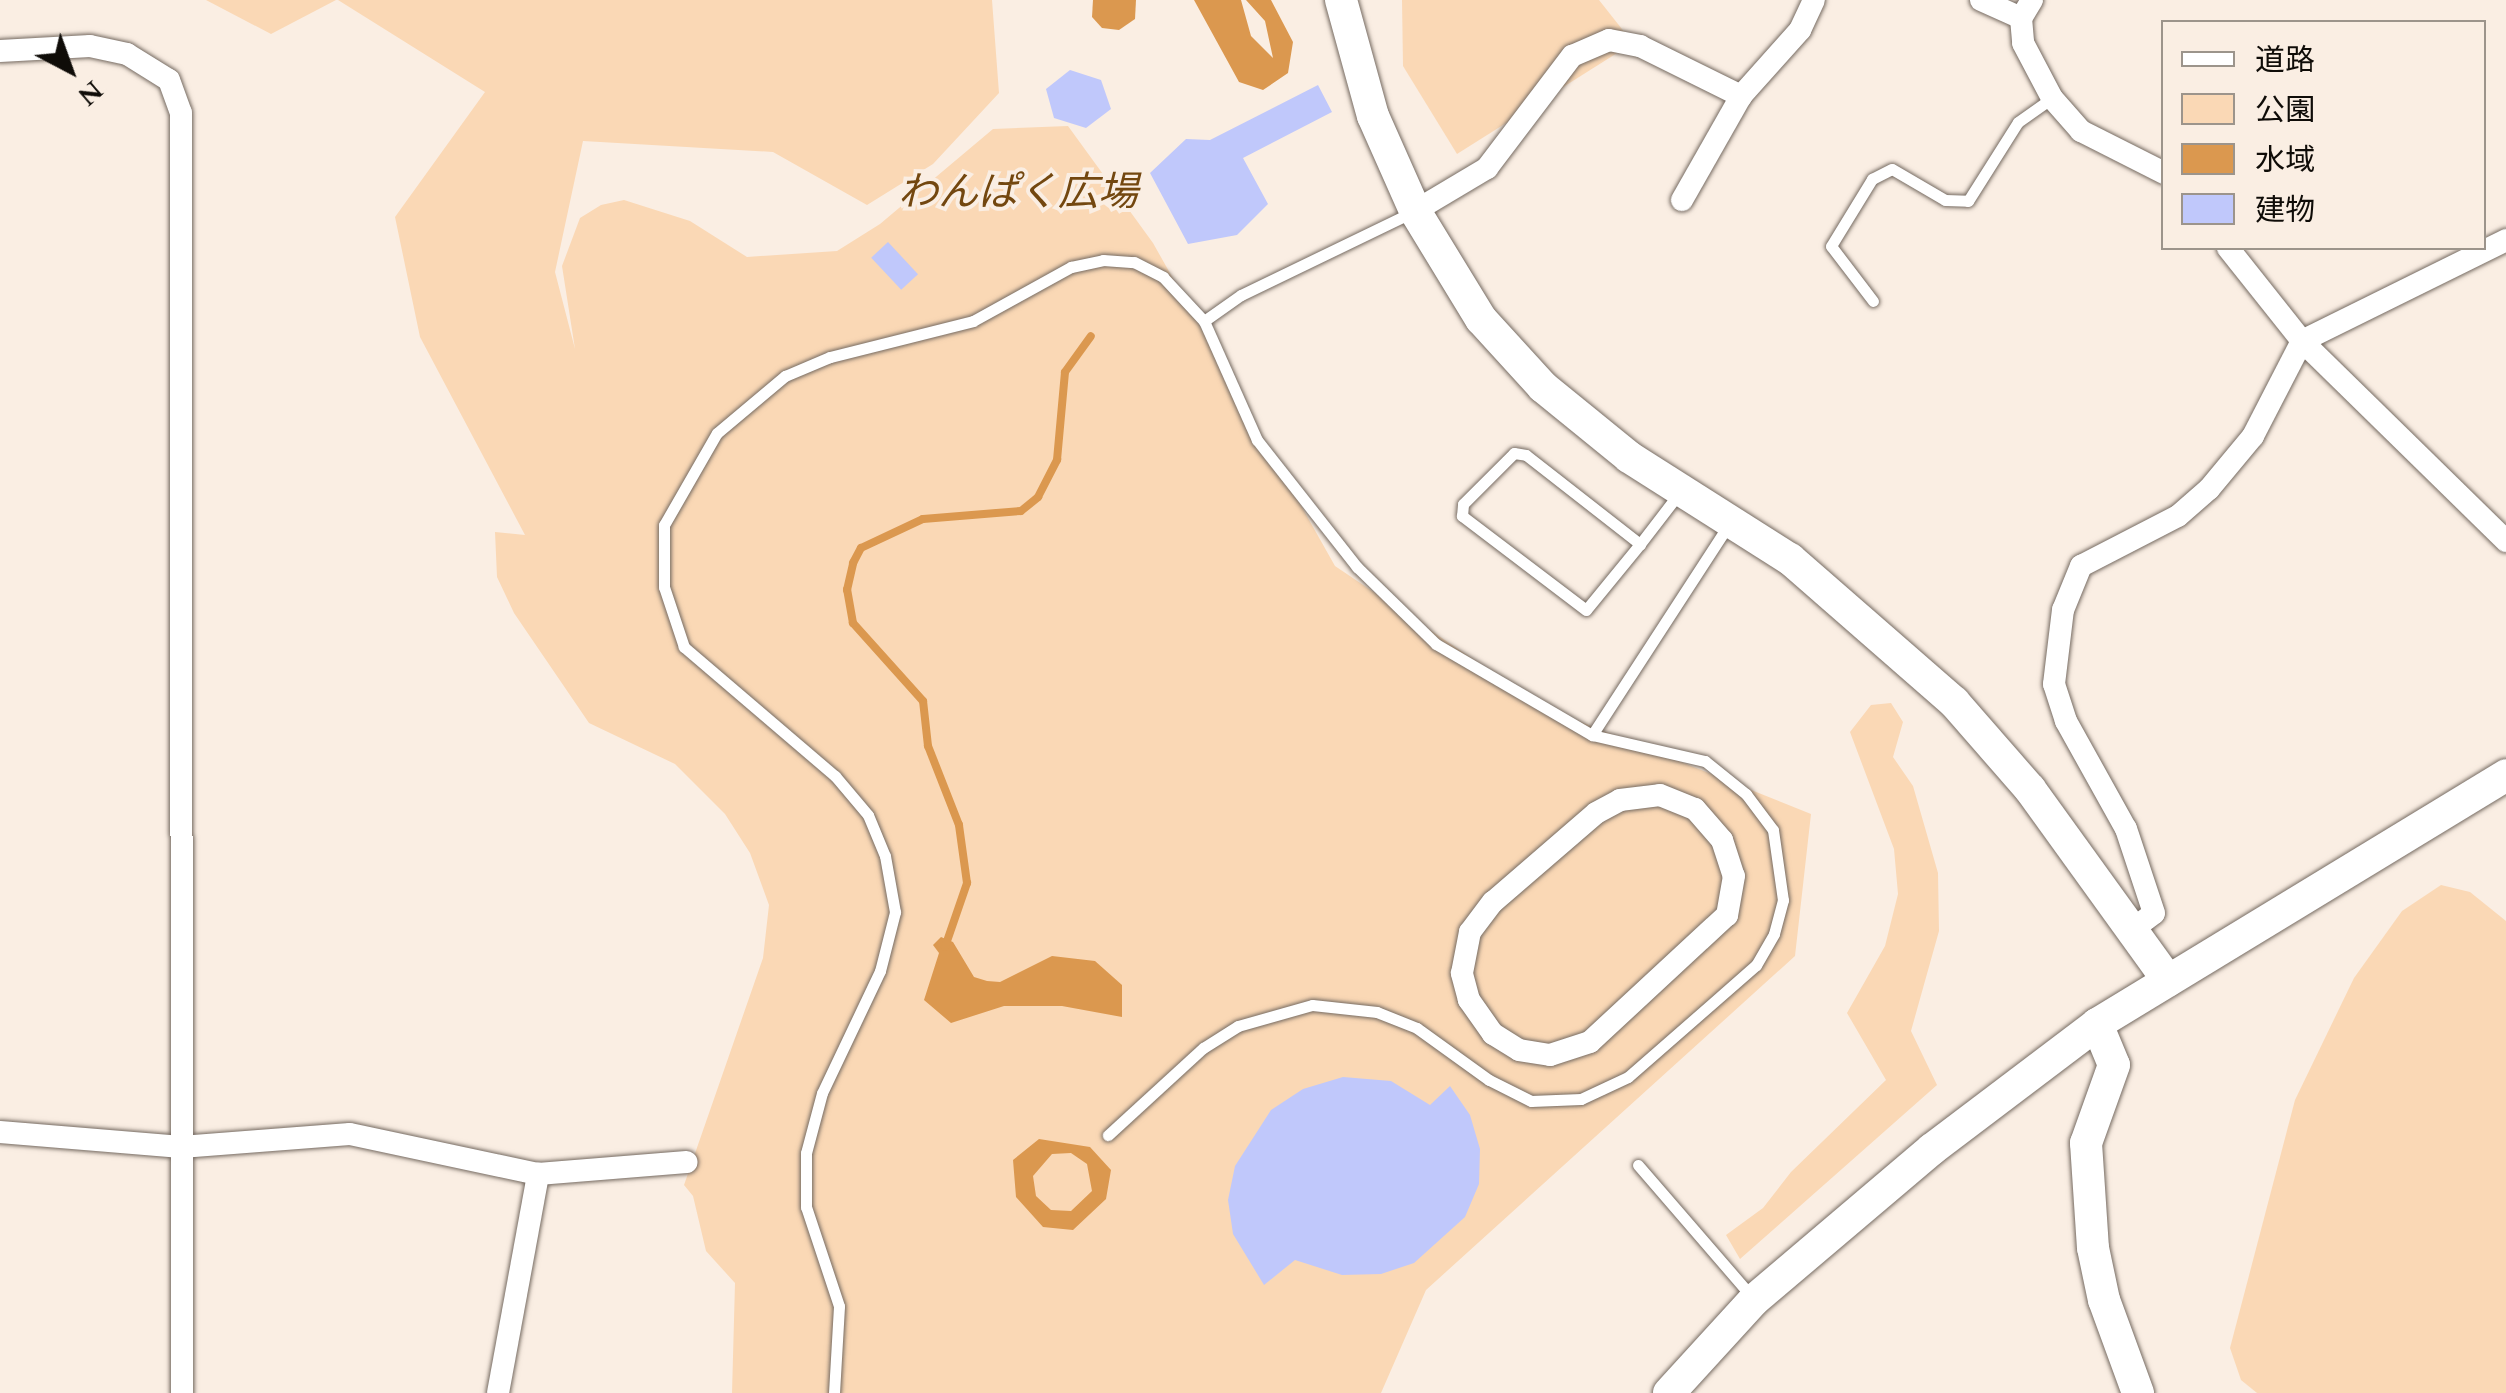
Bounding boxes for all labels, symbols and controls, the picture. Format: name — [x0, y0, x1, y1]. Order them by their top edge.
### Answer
north arrow — [20, 20, 120, 120]
legend — [2161, 20, 2486, 250]
text: 道路 — [2255, 38, 2315, 84]
text: N — [67, 69, 113, 117]
text: 公園 — [2255, 88, 2315, 134]
text: 水域 — [2255, 138, 2315, 184]
park label: わんぱく広場 — [898, 170, 1138, 218]
text: 建物 — [2255, 188, 2315, 234]

